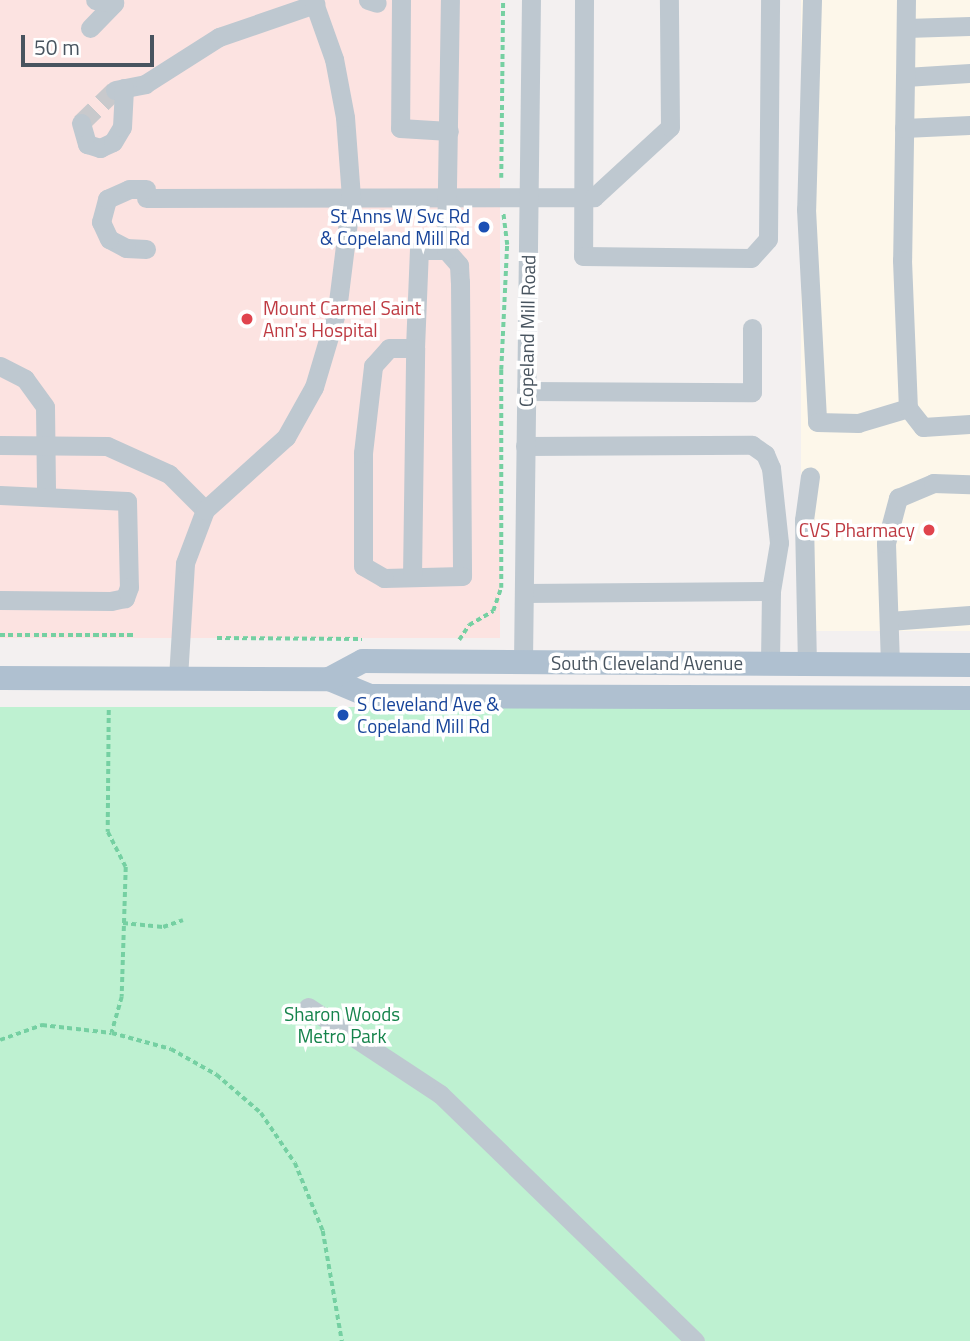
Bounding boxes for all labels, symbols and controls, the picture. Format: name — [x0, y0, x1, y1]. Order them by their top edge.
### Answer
scale bar — [24, 21, 158, 65]
text: 50 m — [34, 31, 80, 63]
place label: St Anns W Svc Rd & Copeland Mill Rd — [320, 205, 470, 249]
marker: St Anns W Svc Rd & Copeland Mill Rd — [476, 219, 492, 235]
street label: Copeland Mill Road — [514, 255, 540, 407]
place label: Mount Carmel Saint Ann's Hospital — [263, 297, 421, 341]
marker: Mount Carmel Saint Ann's Hospital — [237, 309, 257, 329]
place label: CVS Pharmacy — [799, 519, 915, 541]
marker: CVS Pharmacy — [921, 522, 937, 538]
street label: South Cleveland Avenue — [551, 652, 743, 674]
place label: S Cleveland Ave & Copeland Mill Rd — [357, 693, 499, 737]
marker: S Cleveland Ave & Copeland Mill Rd — [335, 707, 351, 723]
park label: Sharon Woods Metro Park — [284, 1003, 400, 1047]

